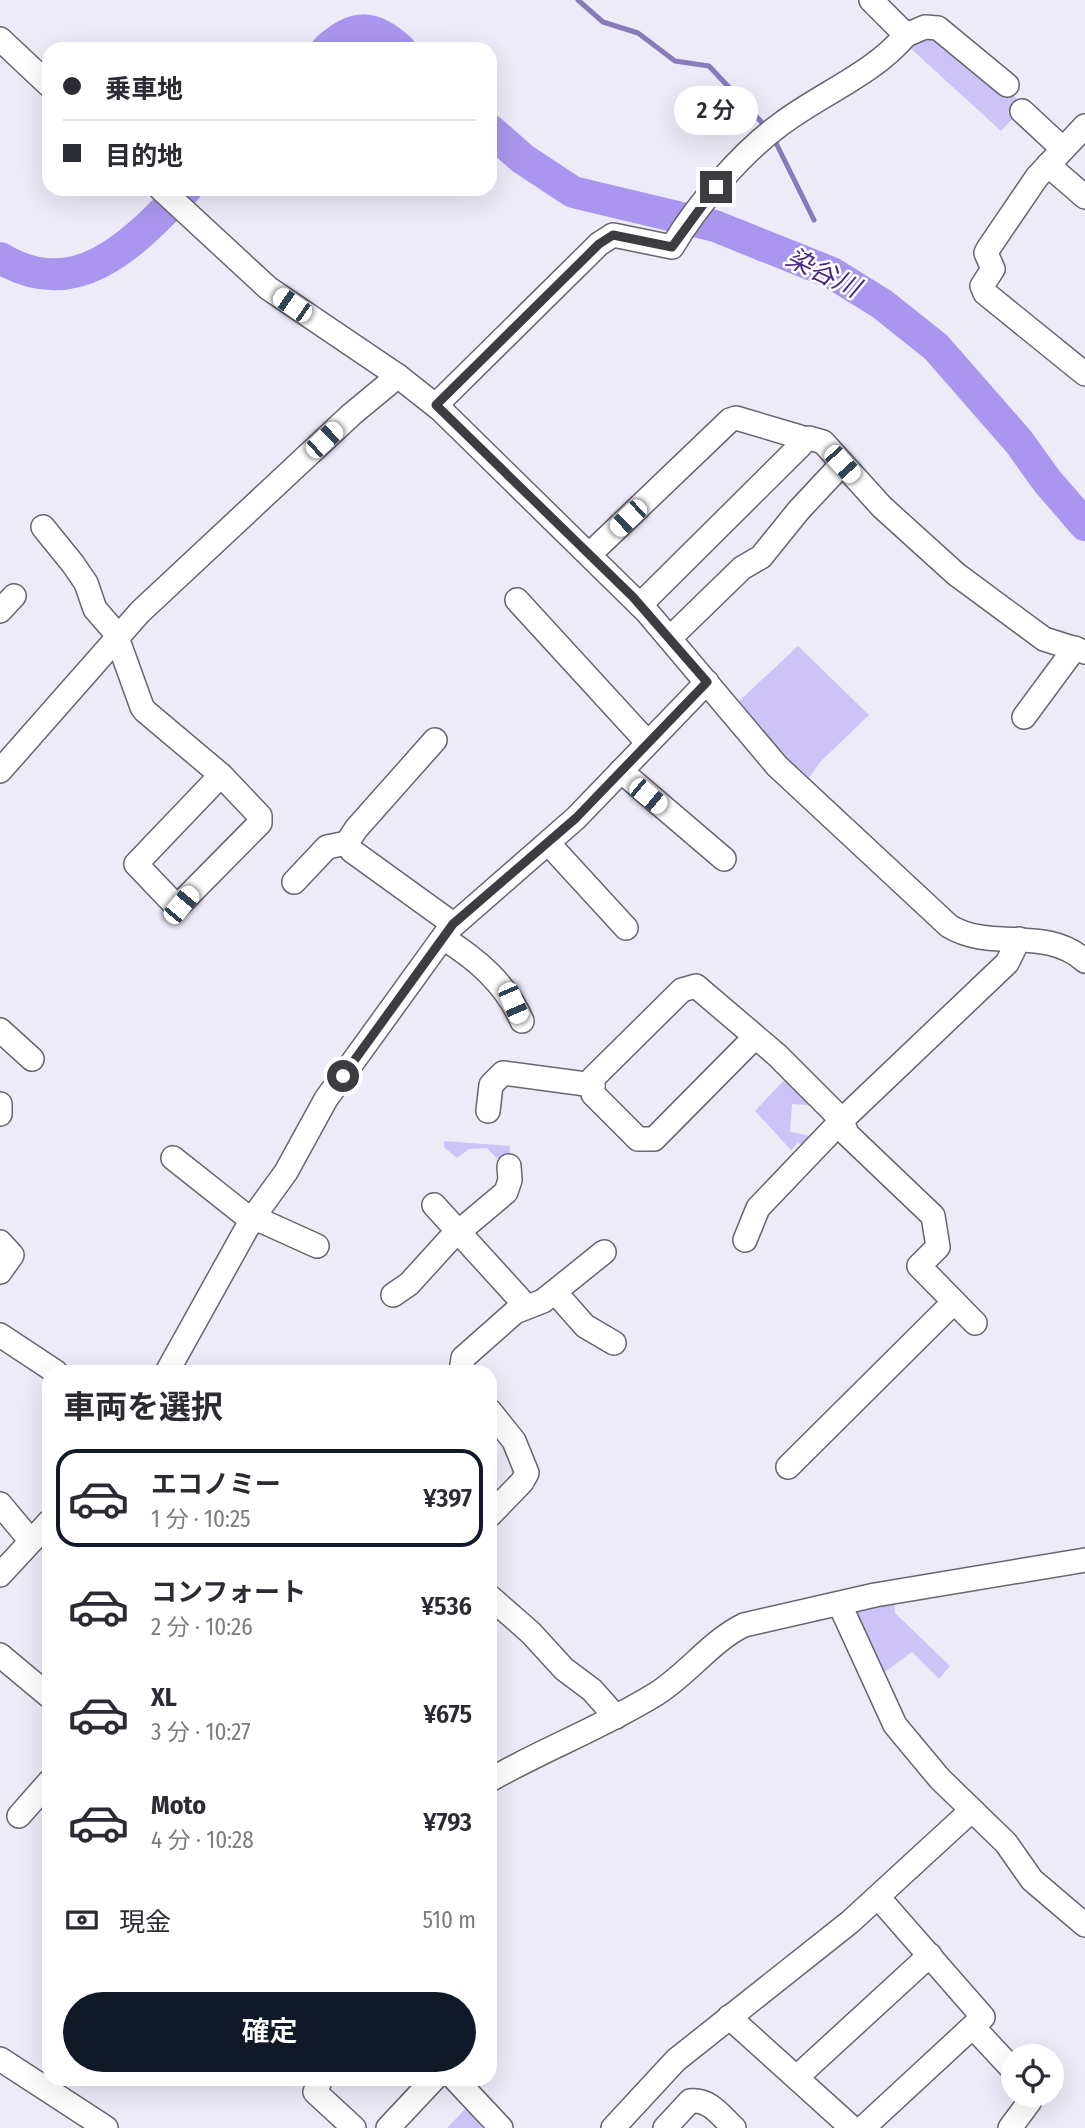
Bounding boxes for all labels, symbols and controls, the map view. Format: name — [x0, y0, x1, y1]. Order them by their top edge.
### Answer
text: 乗車地 — [105, 74, 183, 105]
callout: 2 分 — [674, 86, 758, 134]
text: 2 分 — [697, 96, 735, 124]
text: 目的地 — [105, 141, 183, 172]
route end — [700, 171, 732, 203]
water label: 染谷川 — [781, 242, 868, 305]
car — [269, 284, 316, 326]
car — [302, 418, 347, 462]
car — [821, 441, 864, 487]
car — [606, 496, 651, 540]
car — [626, 774, 671, 818]
car — [160, 882, 203, 928]
car — [496, 980, 531, 1026]
route start — [327, 1060, 359, 1092]
text: 車両を選択 — [63, 1388, 223, 1426]
icon: car — [67, 1467, 130, 1530]
text: エコノミー — [151, 1469, 281, 1500]
text: ¥397 — [423, 1483, 472, 1514]
text: 1 分 · 10:25 — [151, 1505, 251, 1533]
icon: car — [67, 1575, 130, 1638]
text: コンフォート — [151, 1577, 306, 1608]
text: ¥536 — [421, 1591, 472, 1622]
text: 2 分 · 10:26 — [151, 1613, 253, 1641]
text: XL — [151, 1682, 177, 1713]
icon: car — [67, 1683, 130, 1746]
text: ¥675 — [423, 1699, 472, 1730]
text: 3 分 · 10:27 — [151, 1718, 251, 1746]
text: Moto — [151, 1790, 206, 1821]
icon: car — [67, 1791, 130, 1854]
text: ¥793 — [423, 1807, 472, 1838]
text: 4 分 · 10:28 — [151, 1826, 254, 1854]
icon: cash — [63, 1901, 101, 1939]
text: 510 m — [423, 1906, 476, 1934]
text: 現金 — [119, 1907, 171, 1938]
button: 確定 — [63, 1992, 476, 2072]
map controls — [1001, 2044, 1064, 2107]
button: locate — [1001, 2044, 1064, 2107]

